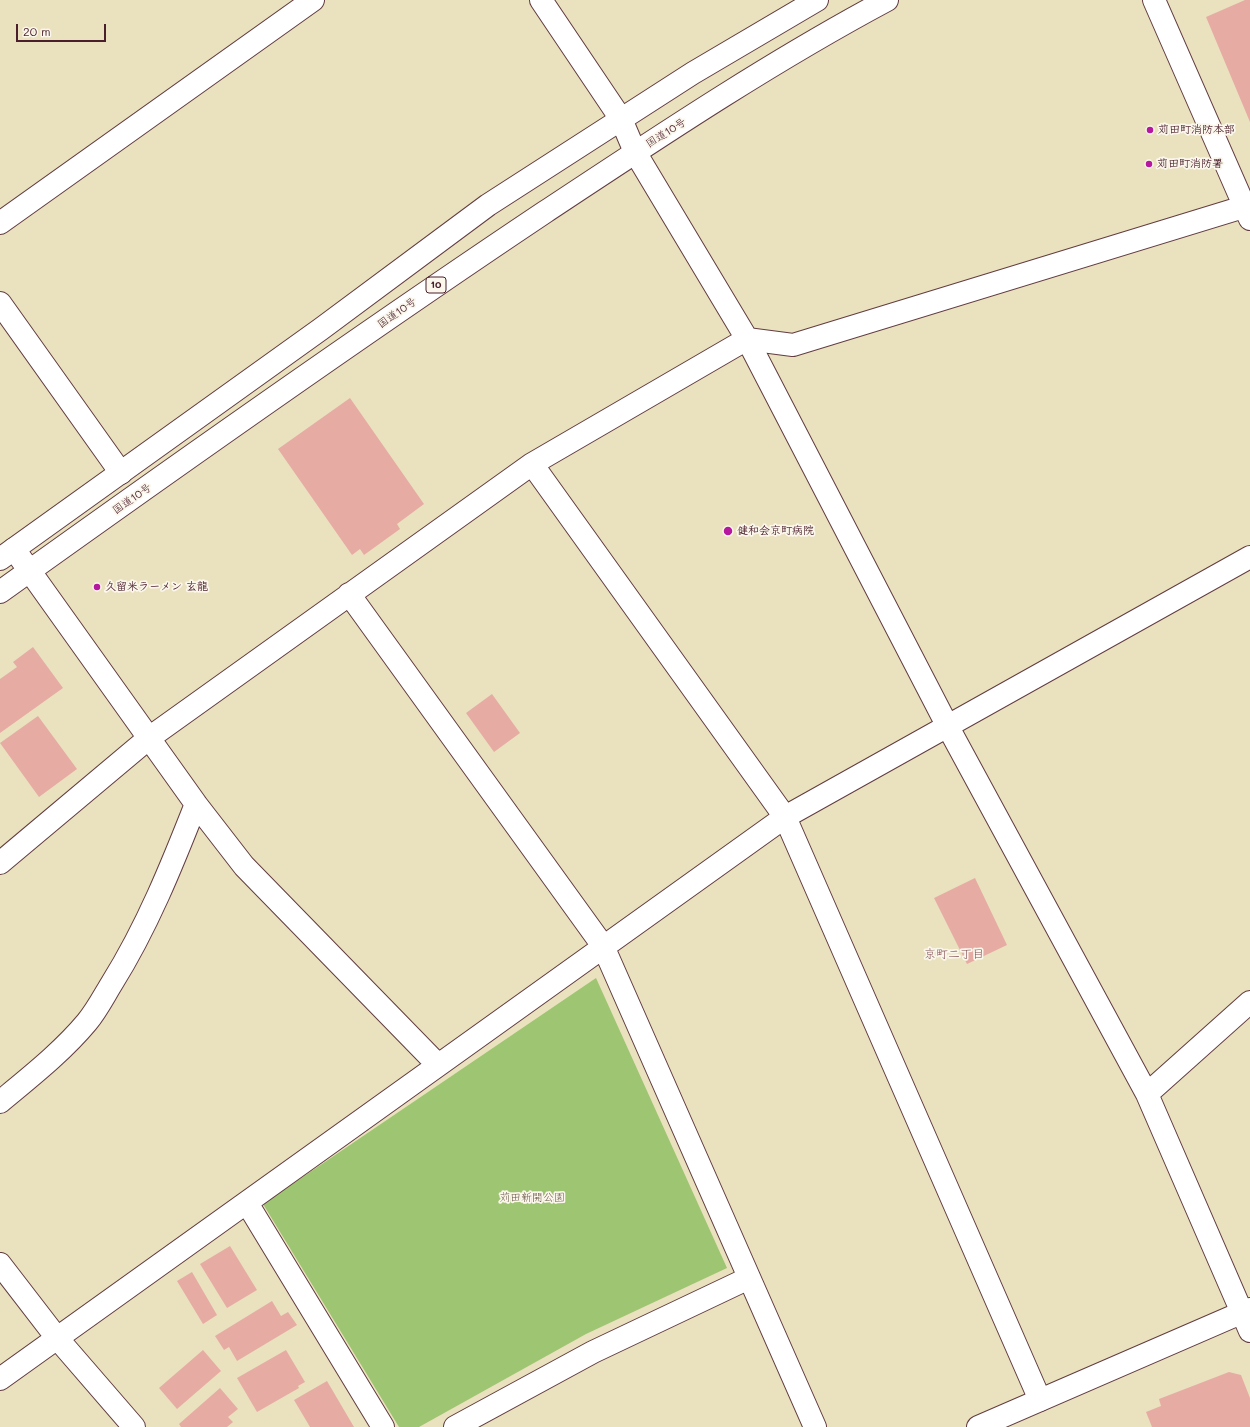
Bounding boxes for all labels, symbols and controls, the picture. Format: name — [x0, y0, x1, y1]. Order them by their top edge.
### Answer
scale bar — [18, 16, 108, 42]
text: 20 m — [23, 23, 51, 39]
street label: 国道10号 — [644, 116, 688, 150]
place label: 苅田町消防本部 — [1158, 123, 1235, 137]
marker: 苅田町消防本部 — [1145, 125, 1155, 135]
place label: 苅田町消防署 — [1157, 157, 1223, 171]
marker: 苅田町消防署 — [1144, 159, 1154, 169]
road number: 10 — [426, 277, 446, 293]
street label: 国道10号 — [375, 295, 419, 331]
street label: 国道10号 — [110, 481, 154, 517]
place label: 健和会京町病院 — [737, 524, 814, 538]
marker: 健和会京町病院 — [722, 525, 734, 537]
place label: 久留米ラーメン 玄龍 — [105, 580, 208, 594]
marker: 久留米ラーメン 玄龍 — [92, 582, 102, 592]
district label: 京町二丁目 — [924, 947, 984, 961]
park label: 苅田新開公園 — [499, 1191, 565, 1205]

